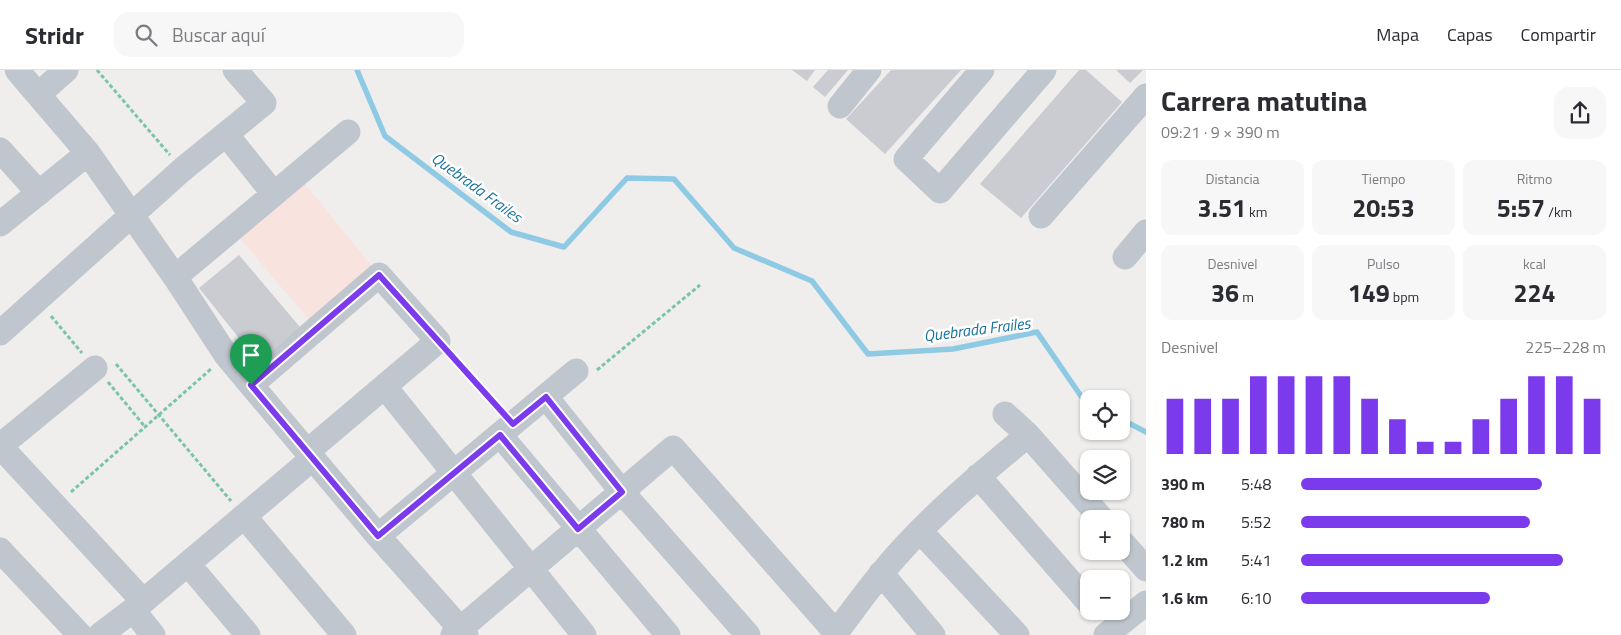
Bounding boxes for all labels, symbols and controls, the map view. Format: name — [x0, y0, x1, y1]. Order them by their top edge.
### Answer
search box — [114, 12, 464, 57]
text: Stridr — [25, 17, 84, 53]
text: Buscar aquí — [172, 20, 265, 49]
icon: search — [132, 21, 160, 49]
text: Mapa — [1376, 21, 1419, 48]
text: Capas — [1447, 21, 1493, 48]
text: Compartir — [1521, 21, 1596, 48]
text: Carrera matutina — [1161, 79, 1367, 122]
button: share — [1554, 87, 1606, 139]
text: 09:21 · 9 × 390 m — [1161, 120, 1280, 144]
water label: Quebrada Frailes — [427, 146, 528, 229]
text: Distancia — [1205, 168, 1260, 189]
text: Tiempo — [1362, 168, 1405, 189]
text: Ritmo — [1517, 168, 1552, 189]
text: 3.51 — [1198, 189, 1246, 227]
text: 20:53 — [1352, 189, 1415, 227]
text: 5:57 — [1497, 189, 1545, 227]
text: km — [1246, 201, 1267, 222]
text: /km — [1545, 201, 1572, 222]
text: Desnivel — [1207, 253, 1258, 274]
text: Pulso — [1367, 253, 1400, 274]
text: kcal — [1523, 253, 1546, 274]
text: 36 — [1211, 274, 1239, 312]
text: 149 — [1348, 274, 1390, 312]
text: 224 — [1513, 274, 1556, 312]
text: m — [1239, 286, 1254, 307]
text: bpm — [1390, 286, 1419, 307]
water label: Quebrada Frailes — [922, 310, 1033, 347]
pin — [230, 334, 272, 385]
text: Desnivel — [1161, 335, 1218, 359]
text: 225–228 m — [1525, 335, 1606, 359]
icon: arrive — [237, 341, 265, 369]
map controls — [1080, 390, 1130, 620]
button: locate — [1080, 390, 1130, 440]
button: layers — [1080, 450, 1130, 500]
text: 390 m — [1161, 472, 1205, 496]
text: 5:48 — [1241, 472, 1271, 496]
button: + — [1080, 510, 1130, 560]
text: 780 m — [1161, 510, 1205, 534]
text: 5:52 — [1241, 510, 1271, 534]
text: 1.2 km — [1161, 548, 1208, 572]
text: 5:41 — [1241, 548, 1271, 572]
button: − — [1080, 570, 1130, 620]
text: 1.6 km — [1161, 586, 1208, 610]
text: 6:10 — [1241, 586, 1271, 610]

